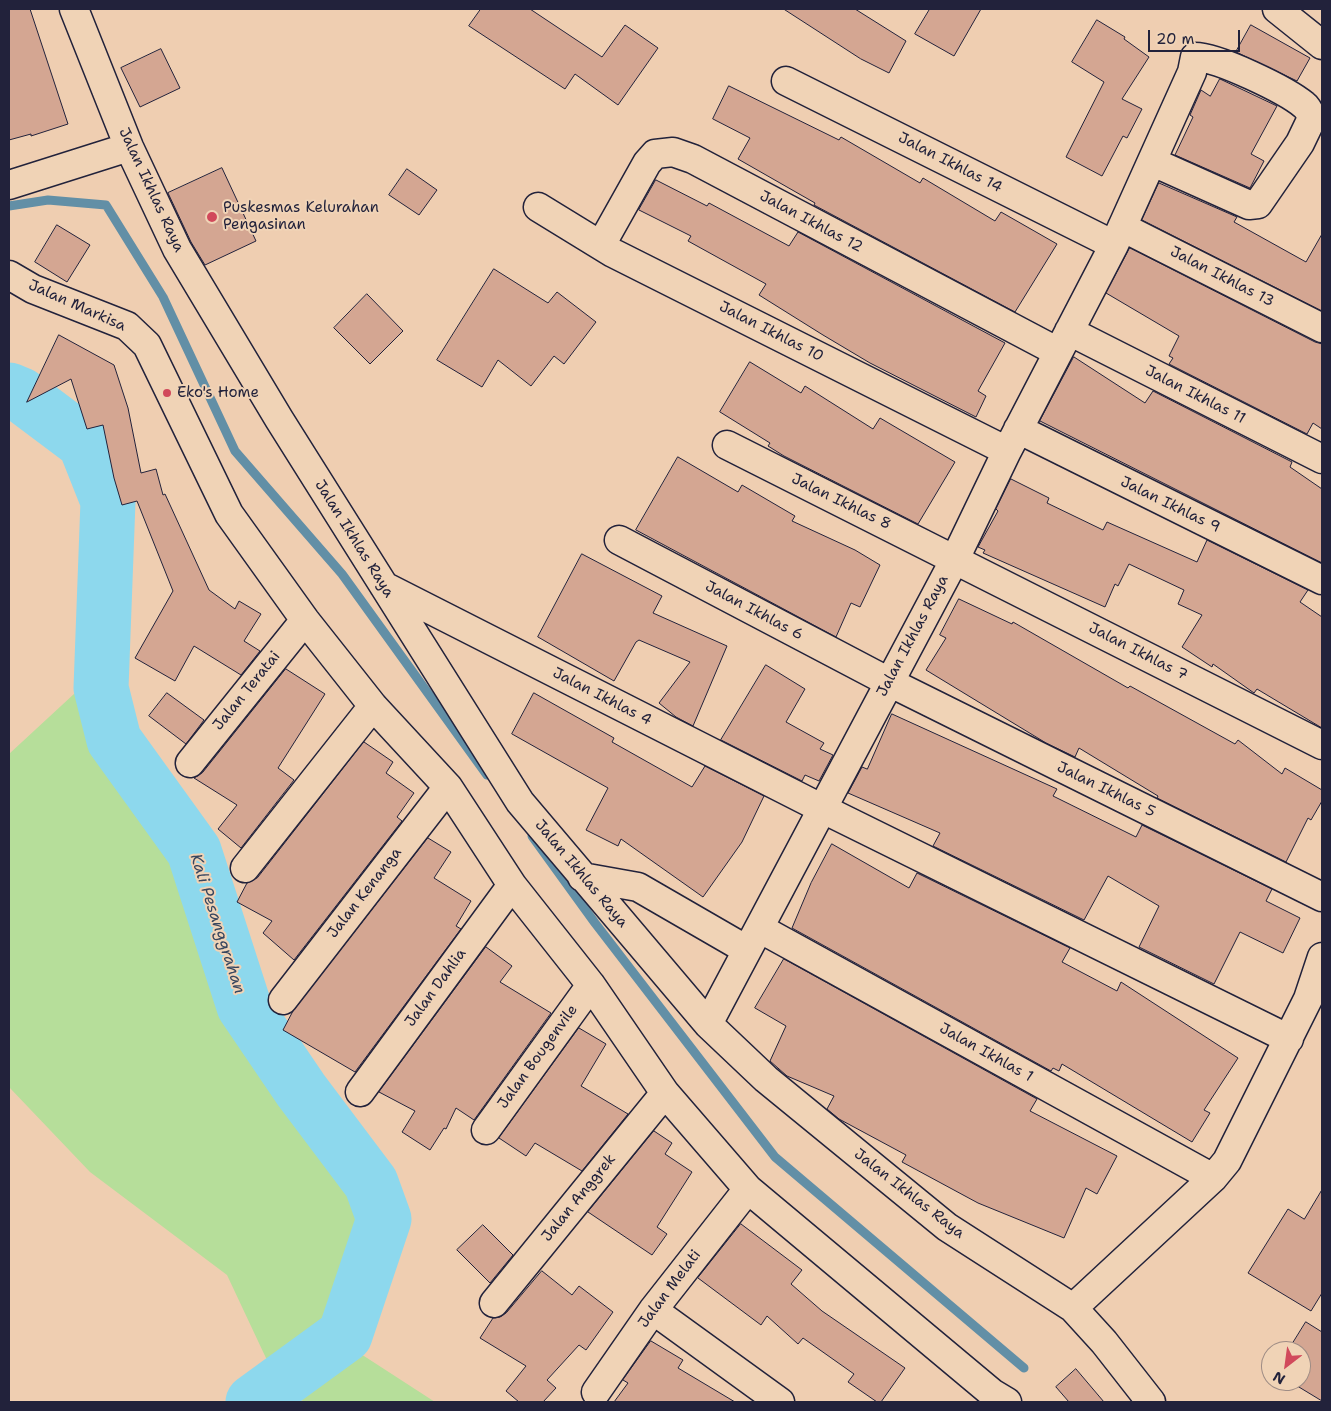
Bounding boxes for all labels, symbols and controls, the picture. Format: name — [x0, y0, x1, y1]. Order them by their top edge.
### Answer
scale bar — [1151, 20, 1244, 52]
text: 20 m — [1156, 29, 1195, 49]
street label: Jalan Ikhlas Raya — [114, 125, 188, 255]
street label: Jalan Ikhlas 14 — [895, 129, 1005, 197]
street label: Jalan Ikhlas 12 — [756, 187, 866, 257]
place label: Puskesmas Kelurahan Pengasinan — [223, 199, 379, 234]
marker: Puskesmas Kelurahan Pengasinan — [205, 210, 219, 224]
street label: Jalan Ikhlas 13 — [1167, 243, 1277, 311]
street label: Jalan Markisa — [25, 276, 129, 336]
street label: Jalan Ikhlas 10 — [716, 298, 826, 366]
street label: Jalan Ikhlas 11 — [1142, 362, 1248, 428]
place label: Eko's Home — [177, 384, 259, 402]
marker: Eko's Home — [161, 387, 173, 399]
street label: Jalan Ikhlas 8 — [788, 470, 894, 534]
street label: Jalan Ikhlas 9 — [1117, 473, 1223, 537]
street label: Jalan Ikhlas Raya — [311, 477, 397, 601]
street label: Jalan Ikhlas Raya — [873, 572, 953, 700]
street label: Jalan Ikhlas 6 — [702, 578, 806, 644]
street label: Jalan Ikhlas 7 — [1086, 619, 1190, 685]
street label: Jalan Teratai — [210, 648, 284, 734]
street label: Jalan Ikhlas 4 — [550, 664, 654, 730]
street label: Jalan Ikhlas 5 — [1054, 758, 1158, 822]
street label: Jalan Ikhlas Raya — [531, 816, 631, 932]
street label: Jalan Kenanga — [324, 844, 406, 942]
water label: Kali Pesanggrahan — [185, 852, 249, 996]
street label: Jalan Dahlia — [402, 945, 470, 1031]
street label: Jalan Bougenvile — [494, 1001, 582, 1113]
street label: Jalan Ikhlas 1 — [936, 1020, 1036, 1086]
street label: Jalan Ikhlas Raya — [850, 1145, 968, 1243]
street label: Jalan Anggrek — [538, 1151, 620, 1245]
street label: Jalan Melati — [635, 1246, 705, 1332]
north arrow — [1261, 1341, 1311, 1391]
text: N — [1270, 1368, 1288, 1389]

